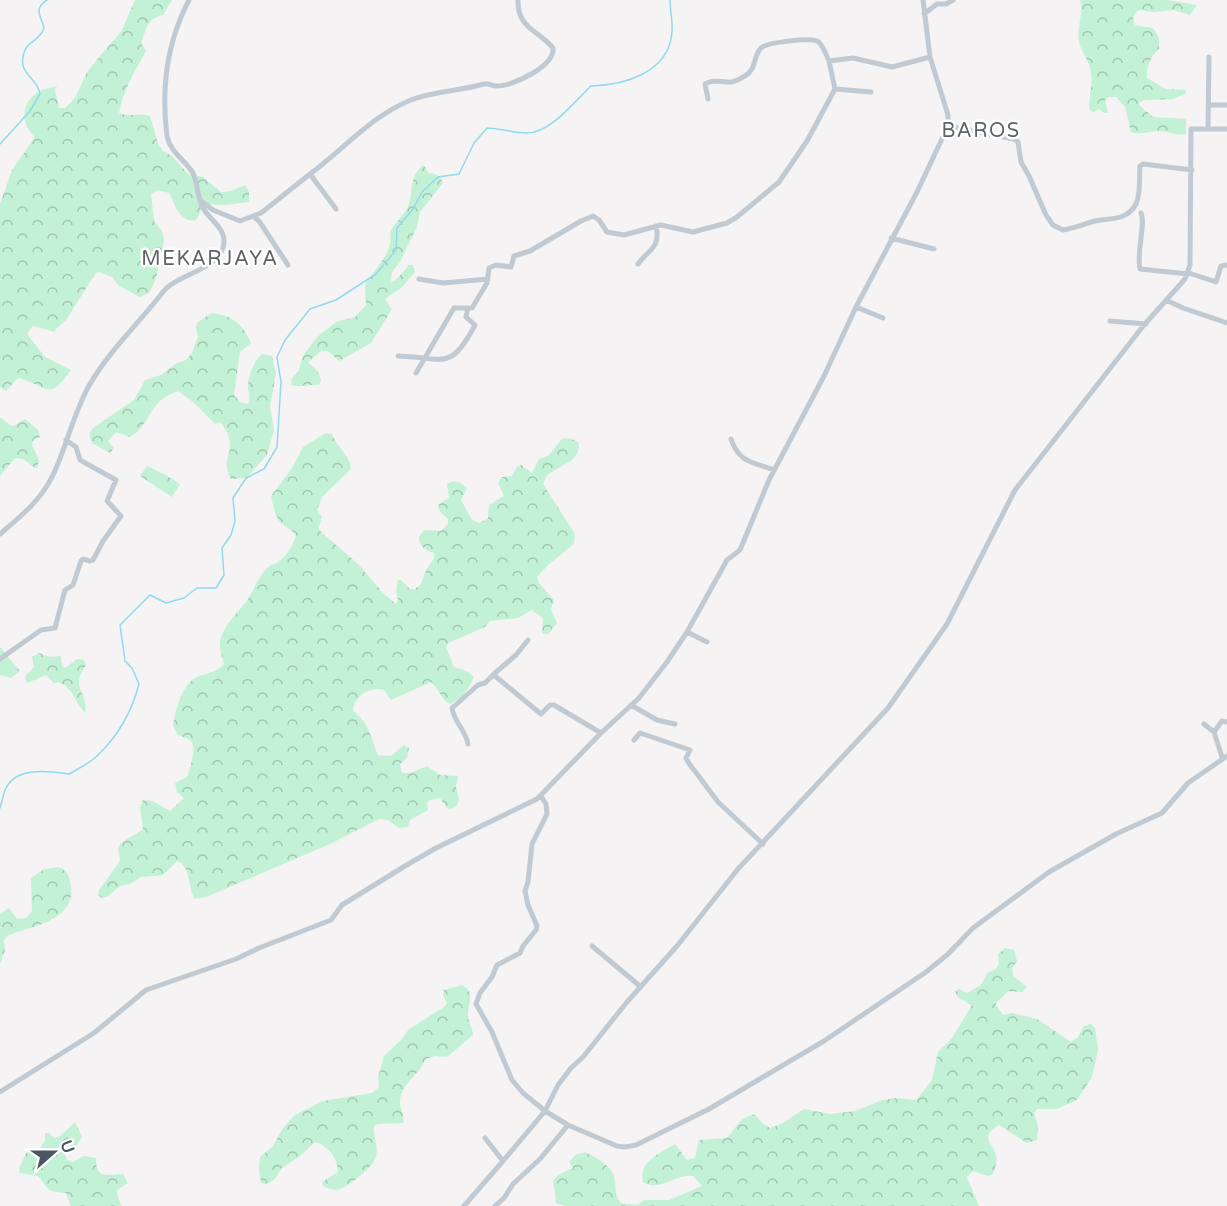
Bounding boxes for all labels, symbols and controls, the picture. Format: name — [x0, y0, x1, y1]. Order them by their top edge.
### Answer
district label: BAROS — [941, 119, 1021, 143]
district label: MEKARJAYA — [141, 247, 279, 271]
north arrow — [24, 1122, 84, 1182]
text: U — [56, 1138, 79, 1156]

